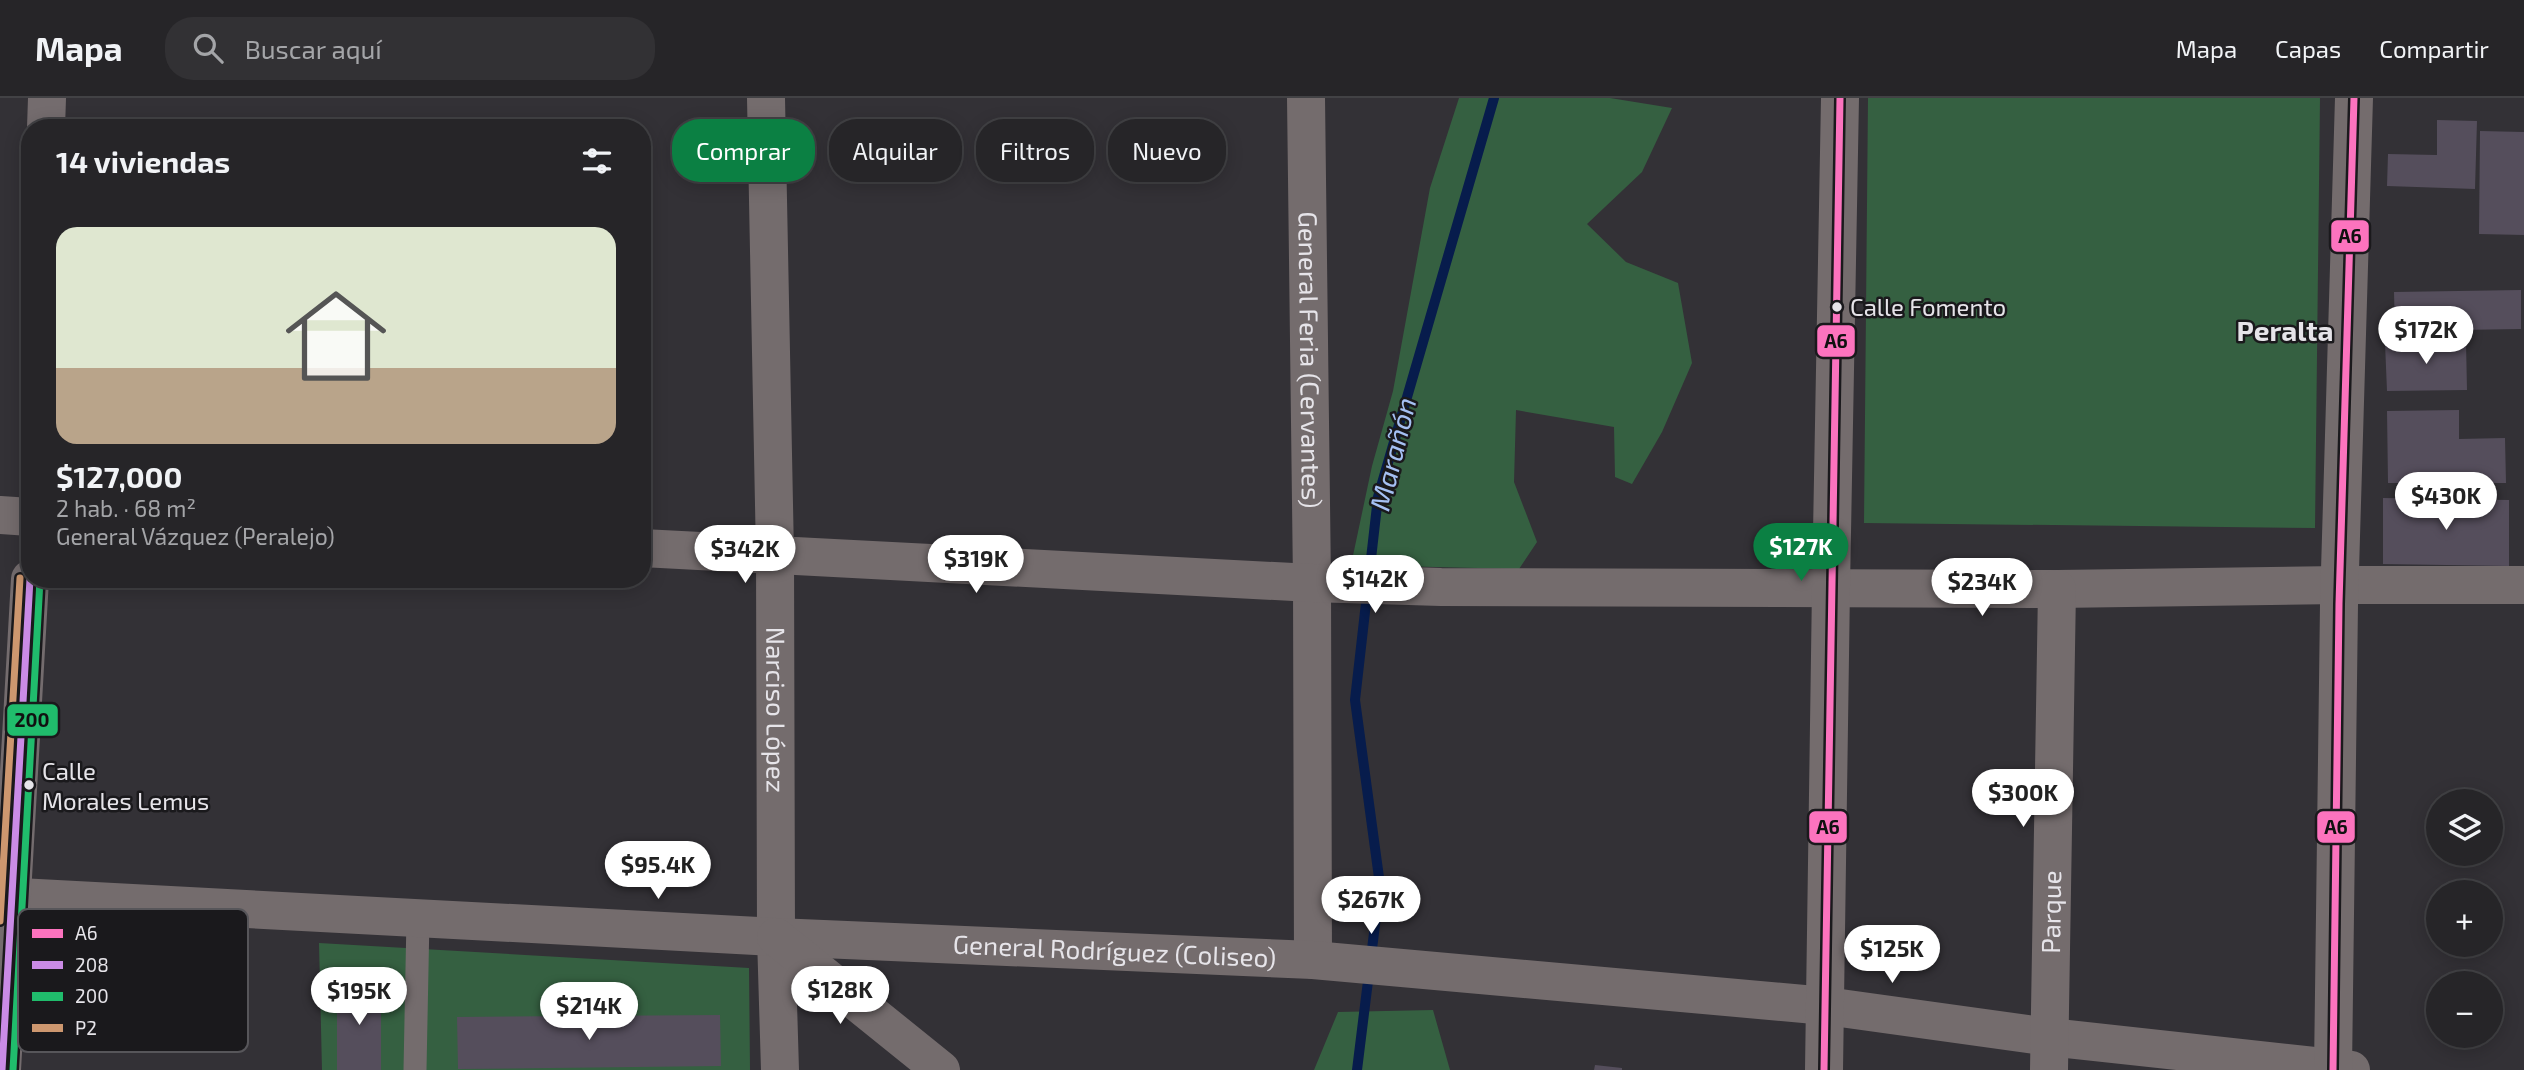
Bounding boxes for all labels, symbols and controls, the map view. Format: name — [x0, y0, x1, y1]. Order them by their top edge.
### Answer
search box — [165, 17, 655, 80]
text: Mapa — [35, 28, 123, 68]
icon: search — [189, 29, 227, 67]
text: Buscar aquí — [245, 33, 382, 64]
text: Mapa — [2176, 34, 2237, 63]
text: Capas — [2275, 34, 2341, 63]
text: Compartir — [2379, 34, 2489, 63]
chip: Comprar — [672, 119, 815, 182]
chip: Alquilar — [829, 119, 962, 182]
chip: Filtros — [976, 119, 1094, 182]
chip: Nuevo — [1108, 119, 1226, 182]
icon: filters — [578, 142, 616, 180]
text: 14 viviendas — [56, 143, 230, 179]
street label: General Feria (Cervantes) — [1293, 211, 1328, 509]
line badge: A6 — [2330, 219, 2370, 253]
text: A6 — [2338, 224, 2362, 247]
icon: home — [273, 273, 399, 399]
place label: Calle Fomento — [1850, 292, 2006, 321]
marker: Calle Fomento — [1830, 300, 1844, 314]
pin: $172K — [2377, 306, 2475, 366]
district label: Peralta — [2236, 313, 2334, 347]
text: $172K — [2394, 315, 2458, 343]
line badge: A6 — [1816, 324, 1856, 358]
text: A6 — [1824, 329, 1848, 352]
water label: Marañón — [1362, 394, 1423, 514]
text: $127,000 — [56, 458, 182, 494]
pin: $430K — [2397, 472, 2495, 532]
text: $430K — [2411, 481, 2481, 509]
text: 2 hab. · 68 m² — [56, 494, 196, 522]
text: General Vázquez (Peralejo) — [56, 522, 335, 550]
pin: $127K — [1752, 524, 1850, 583]
pin: $342K — [696, 526, 794, 585]
text: $127K — [1769, 532, 1833, 560]
text: $342K — [711, 534, 779, 562]
pin: $319K — [927, 536, 1025, 595]
text: $319K — [944, 544, 1008, 572]
pin: $142K — [1326, 556, 1424, 615]
pin: $234K — [1933, 559, 2031, 618]
text: $142K — [1342, 564, 1408, 592]
text: $234K — [1948, 567, 2016, 595]
street label: Narciso López — [761, 627, 793, 793]
line badge: 200 — [6, 703, 59, 737]
text: 200 — [14, 708, 50, 731]
place label: Calle Morales Lemus — [42, 756, 209, 815]
pin: $300K — [1974, 770, 2072, 829]
marker: Calle Morales Lemus — [22, 778, 36, 792]
text: $300K — [1988, 778, 2058, 806]
map controls — [2426, 789, 2503, 1048]
button: layers — [2426, 789, 2503, 866]
line badge: A6 — [1808, 810, 1848, 844]
line badge: A6 — [2316, 810, 2356, 844]
text: A6 — [1816, 815, 1840, 838]
text: A6 — [2324, 815, 2348, 838]
pin: $95.4K — [601, 842, 715, 901]
text: $95.4K — [621, 850, 695, 878]
street label: Parque — [2034, 870, 2066, 954]
pin: $267K — [1322, 876, 1420, 936]
button: + — [2426, 880, 2503, 957]
text: $267K — [1338, 885, 1405, 913]
legend — [18, 909, 248, 1052]
text: A6 — [75, 921, 98, 944]
pin: $125K — [1843, 926, 1941, 985]
street label: General Rodríguez (Coliseo) — [952, 928, 1277, 972]
text: $125K — [1860, 934, 1924, 962]
text: 208 — [75, 953, 109, 976]
pin: $128K — [791, 967, 889, 1026]
pin: $195K — [310, 968, 408, 1027]
button: − — [2426, 971, 2503, 1048]
text: $128K — [807, 975, 873, 1003]
text: $195K — [327, 976, 391, 1004]
pin: $214K — [540, 982, 638, 1042]
text: 200 — [75, 984, 109, 1007]
text: $214K — [556, 991, 622, 1019]
text: P2 — [75, 1016, 97, 1039]

